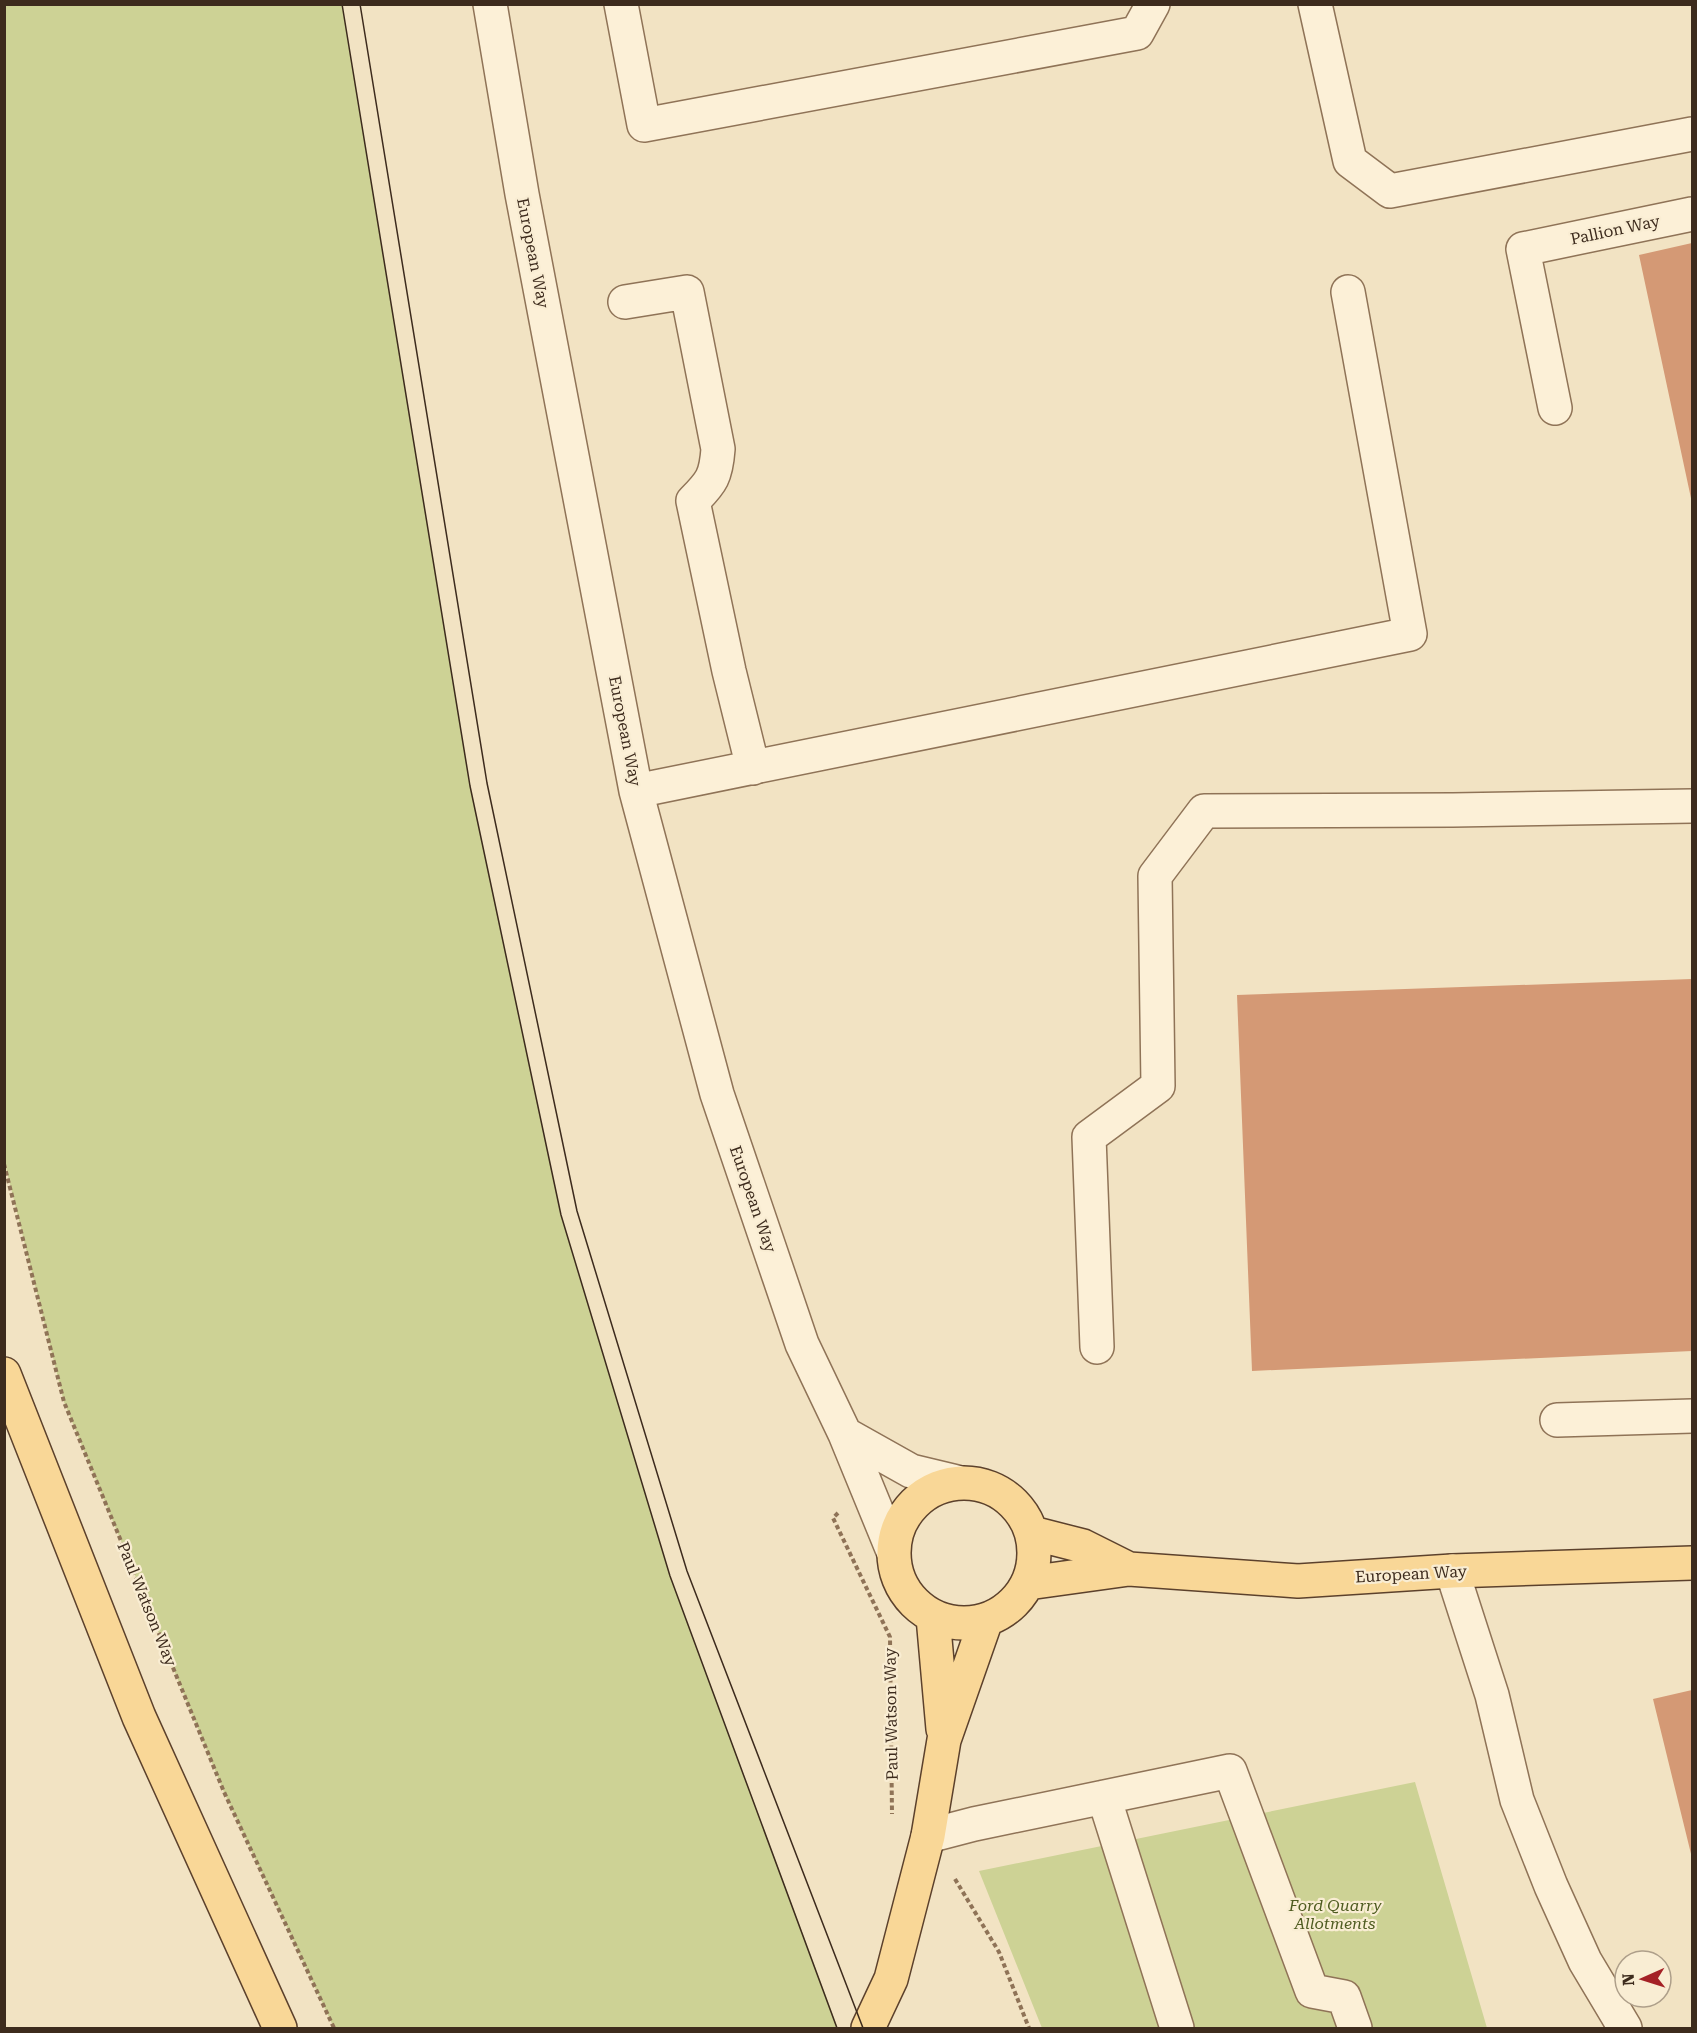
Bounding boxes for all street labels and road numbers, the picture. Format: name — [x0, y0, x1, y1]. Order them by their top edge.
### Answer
street label: European Way — [513, 196, 553, 310]
street label: Pallion Way — [1569, 211, 1662, 249]
street label: European Way — [605, 674, 645, 788]
street label: European Way — [726, 1143, 780, 1256]
street label: Paul Watson Way — [113, 1539, 181, 1669]
street label: European Way — [1355, 1562, 1468, 1586]
street label: Paul Watson Way — [880, 1647, 902, 1780]

